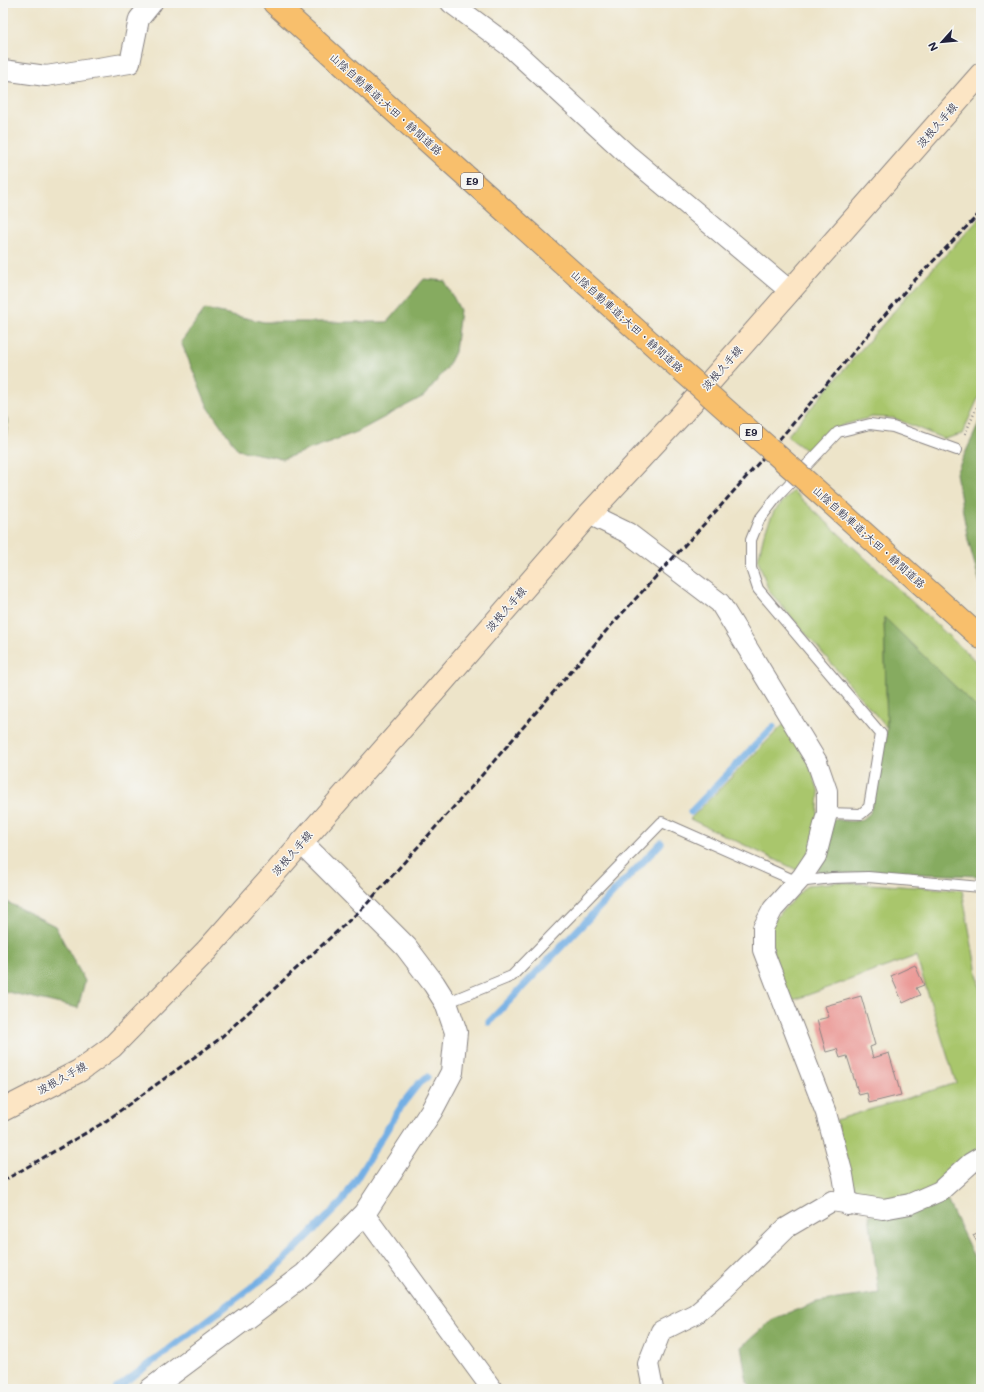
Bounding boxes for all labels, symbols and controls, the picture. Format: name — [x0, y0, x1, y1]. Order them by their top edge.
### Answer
north arrow — [922, 22, 962, 62]
text: N — [924, 40, 941, 54]
street label: 山陰自動車道;大田・静間道路 — [327, 49, 446, 158]
street label: 波根久手線 — [913, 99, 960, 150]
road number: E9 — [461, 173, 483, 189]
street label: 山陰自動車道;大田・静間道路 — [568, 266, 687, 375]
street label: 波根久手線 — [698, 342, 745, 393]
road number: E9 — [740, 424, 762, 440]
street label: 山陰自動車道;大田・静間道路 — [810, 482, 929, 591]
street label: 波根久手線 — [482, 583, 529, 634]
street label: 波根久手線 — [268, 827, 315, 878]
street label: 波根久手線 — [34, 1058, 89, 1097]

